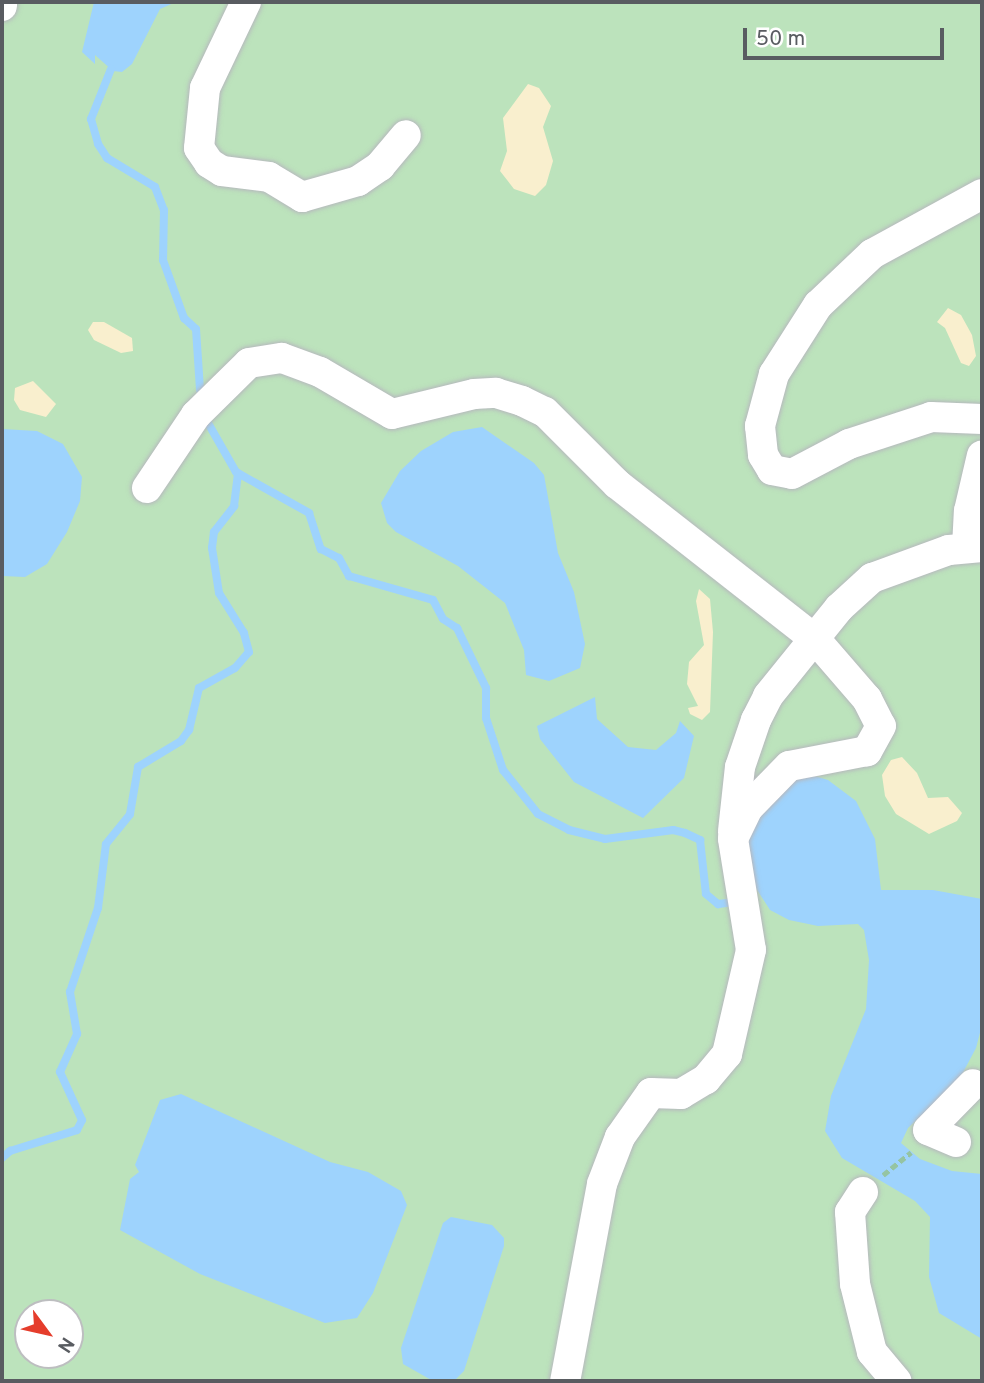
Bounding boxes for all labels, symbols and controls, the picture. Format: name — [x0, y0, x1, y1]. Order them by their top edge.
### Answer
scale bar — [746, 14, 947, 58]
text: 50 m — [756, 26, 805, 53]
north arrow — [14, 1299, 84, 1369]
text: N — [51, 1332, 79, 1357]

